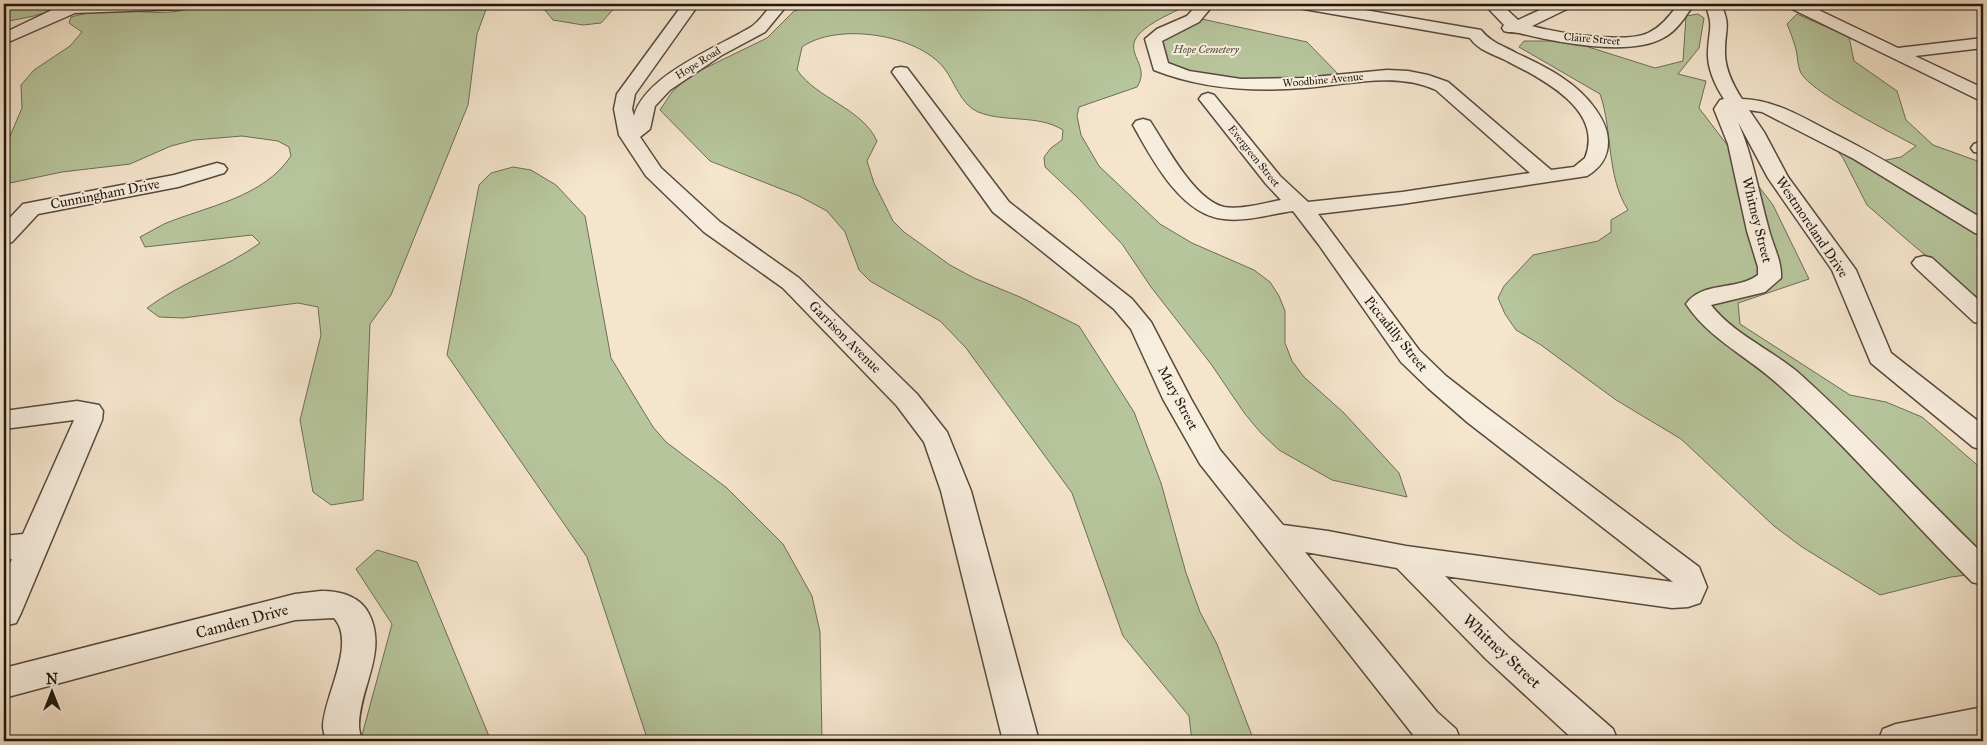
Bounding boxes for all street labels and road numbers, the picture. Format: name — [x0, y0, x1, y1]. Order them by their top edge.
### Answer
street label: Claire Street — [1563, 30, 1621, 48]
street label: Hope Road — [673, 44, 723, 82]
street label: Woodbine Avenue — [1282, 70, 1364, 90]
street label: Evergreen Street — [1225, 123, 1283, 189]
street label: Westmoreland Drive — [1772, 173, 1852, 281]
street label: Cunningham Drive — [49, 175, 161, 213]
street label: Whitney Street — [1738, 175, 1776, 265]
street label: Piccadilly Street — [1360, 293, 1432, 375]
street label: Garrison Avenue — [805, 297, 885, 377]
street label: Mary Street — [1154, 363, 1202, 433]
street label: Camden Drive — [194, 599, 291, 642]
street label: Whitney Street — [1459, 610, 1545, 692]

